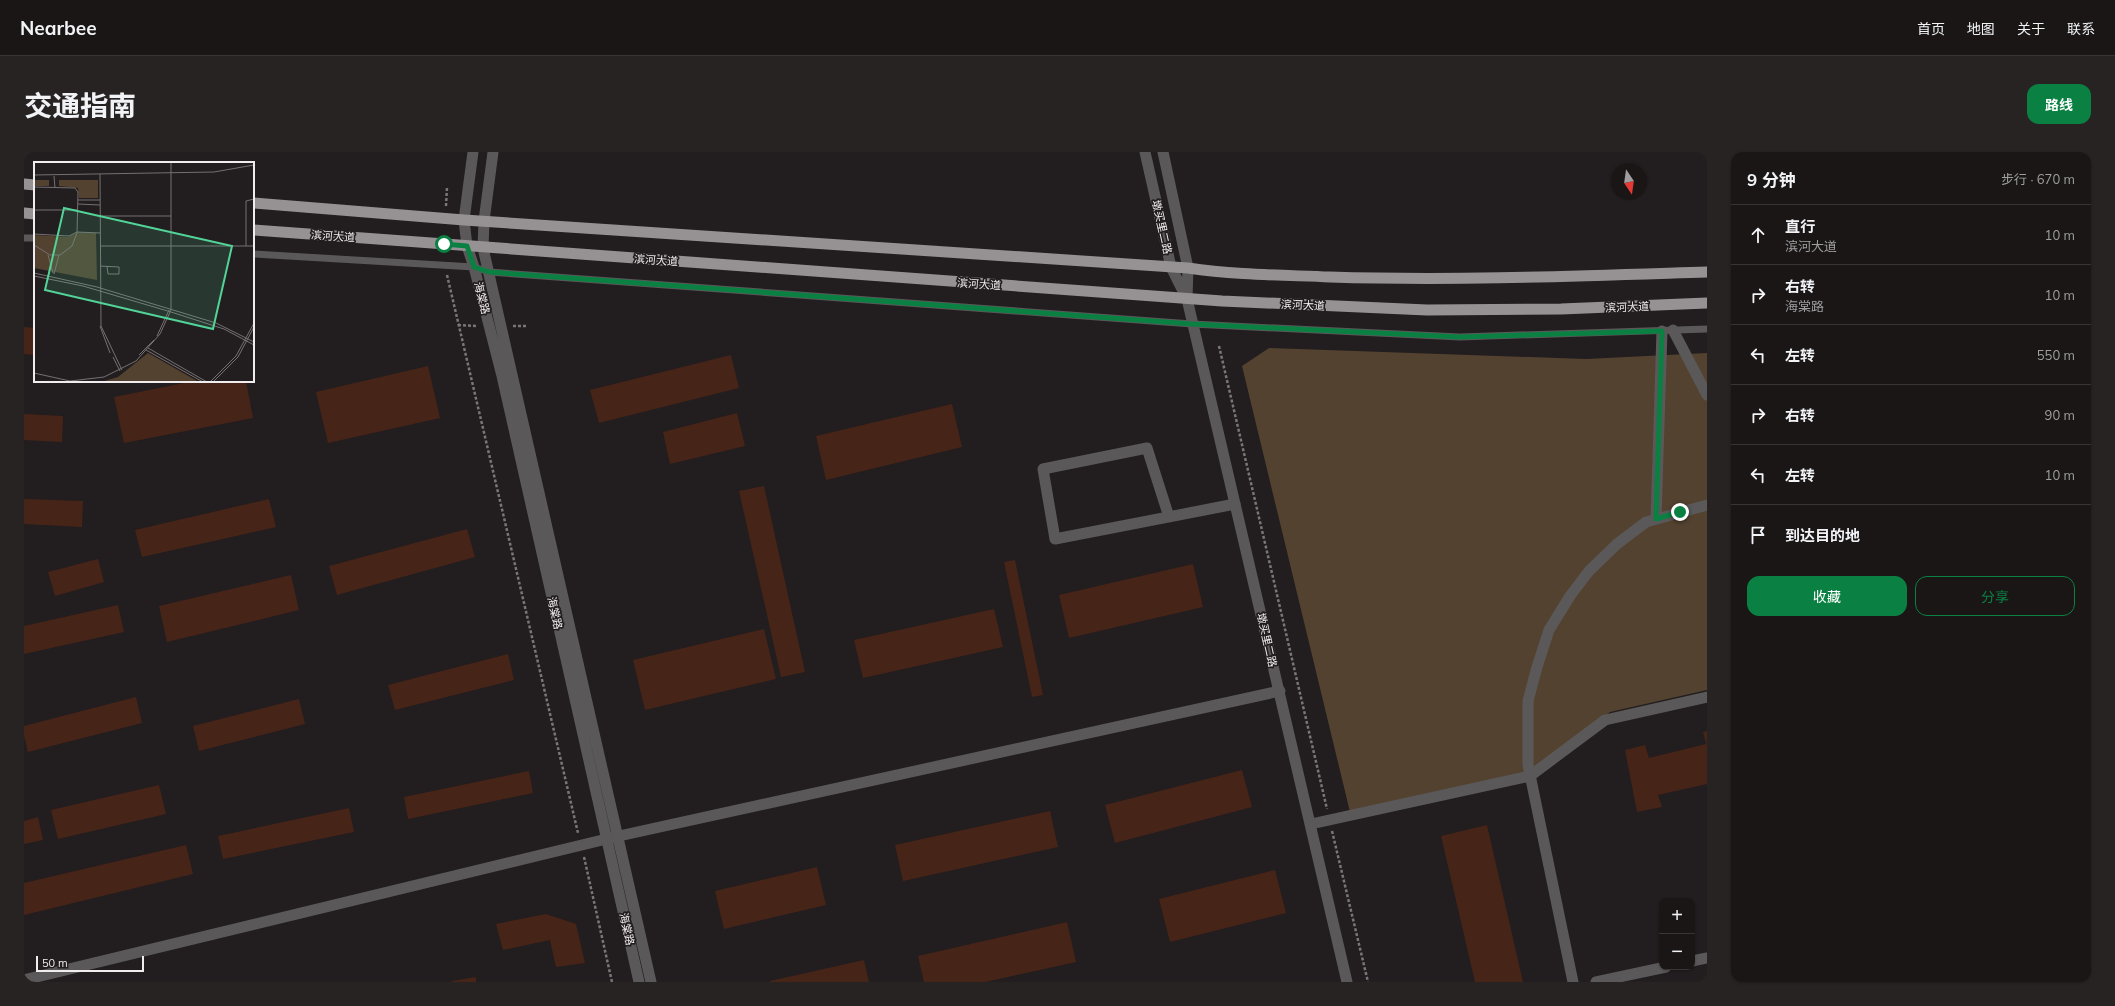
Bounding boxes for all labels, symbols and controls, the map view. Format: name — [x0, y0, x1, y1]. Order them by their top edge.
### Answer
text: Nearbee — [20, 16, 97, 40]
text: 首页 — [1917, 20, 1945, 38]
text: 地图 — [1967, 20, 1995, 38]
text: 关于 — [2017, 20, 2045, 38]
text: 联系 — [2067, 20, 2095, 38]
button: 路线 — [2027, 84, 2091, 124]
text: 交通指南 — [24, 88, 136, 123]
inset map — [34, 162, 254, 382]
north arrow — [1611, 164, 1647, 200]
text: 9 分钟 — [1747, 169, 1796, 190]
text: 步行 · 670 m — [2001, 171, 2075, 187]
street label: 墩买里二路 — [1149, 199, 1175, 255]
text: 直行 — [1785, 217, 1815, 236]
icon: ahead — [1747, 224, 1769, 246]
street label: 滨河大道 — [311, 227, 355, 245]
text: 10 m — [2045, 227, 2075, 243]
route start — [435, 235, 453, 253]
text: 滨河大道 — [1785, 238, 1837, 254]
street label: 滨河大道 — [634, 251, 678, 269]
street label: 滨河大道 — [957, 275, 1001, 293]
text: 右转 — [1785, 277, 1815, 296]
street label: 海棠路 — [471, 280, 493, 316]
icon: right — [1747, 284, 1769, 306]
text: 10 m — [2045, 287, 2075, 303]
street label: 滨河大道 — [1281, 297, 1325, 313]
text: 海棠路 — [1785, 298, 1824, 314]
street label: 滨河大道 — [1605, 299, 1649, 315]
icon: left — [1747, 344, 1769, 366]
text: 左转 — [1785, 346, 1815, 365]
text: 550 m — [2037, 347, 2075, 363]
icon: right — [1747, 404, 1769, 426]
text: 右转 — [1785, 406, 1815, 425]
text: 90 m — [2045, 407, 2075, 423]
icon: left — [1747, 464, 1769, 486]
text: 左转 — [1785, 466, 1815, 485]
text: 10 m — [2045, 467, 2075, 483]
route end — [1671, 503, 1689, 521]
icon: arrive — [1747, 524, 1769, 546]
text: 到达目的地 — [1785, 526, 1860, 545]
button: 收藏 — [1747, 576, 1907, 616]
button: 分享 — [1915, 576, 2075, 616]
street label: 海棠路 — [544, 595, 566, 631]
street label: 墩买里二路 — [1254, 612, 1280, 668]
map controls — [1659, 898, 1695, 970]
button: + — [1659, 898, 1695, 934]
street label: 海棠路 — [616, 911, 638, 947]
button: − — [1659, 934, 1695, 970]
scale bar — [36, 954, 144, 973]
text: 50 m — [42, 956, 68, 970]

